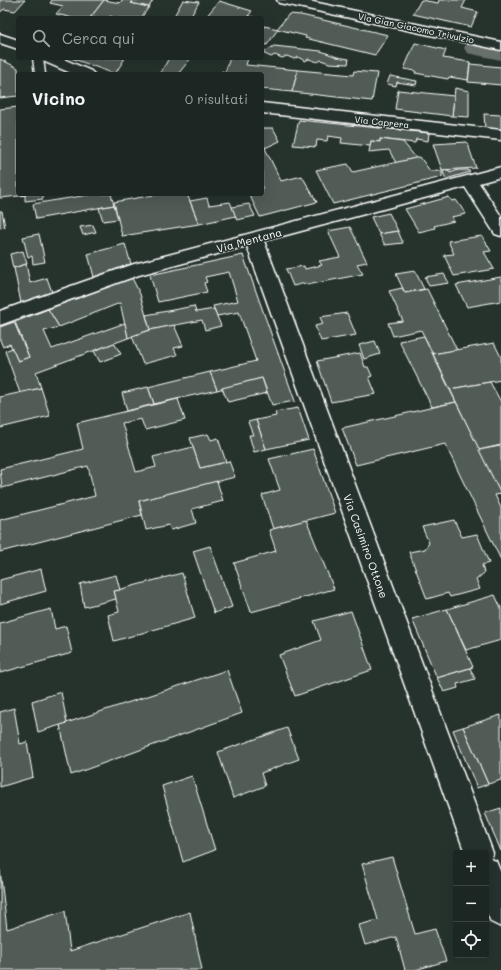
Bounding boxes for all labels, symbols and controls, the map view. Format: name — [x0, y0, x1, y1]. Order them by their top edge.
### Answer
street label: Via Gian Giacomo Trivulzio — [357, 10, 476, 46]
search box — [16, 16, 264, 60]
icon: search — [30, 27, 52, 49]
text: Cerca qui — [62, 28, 135, 48]
text: Vicino — [32, 87, 85, 109]
text: 0 risultati — [185, 90, 248, 107]
street label: Via Caprera — [354, 114, 410, 130]
street label: Via Mentana — [215, 224, 283, 256]
street label: Via Casimiro Ottone — [340, 492, 392, 600]
map controls — [453, 850, 489, 958]
button: + — [453, 850, 489, 886]
button: − — [453, 886, 489, 922]
button: locate — [453, 922, 489, 958]

